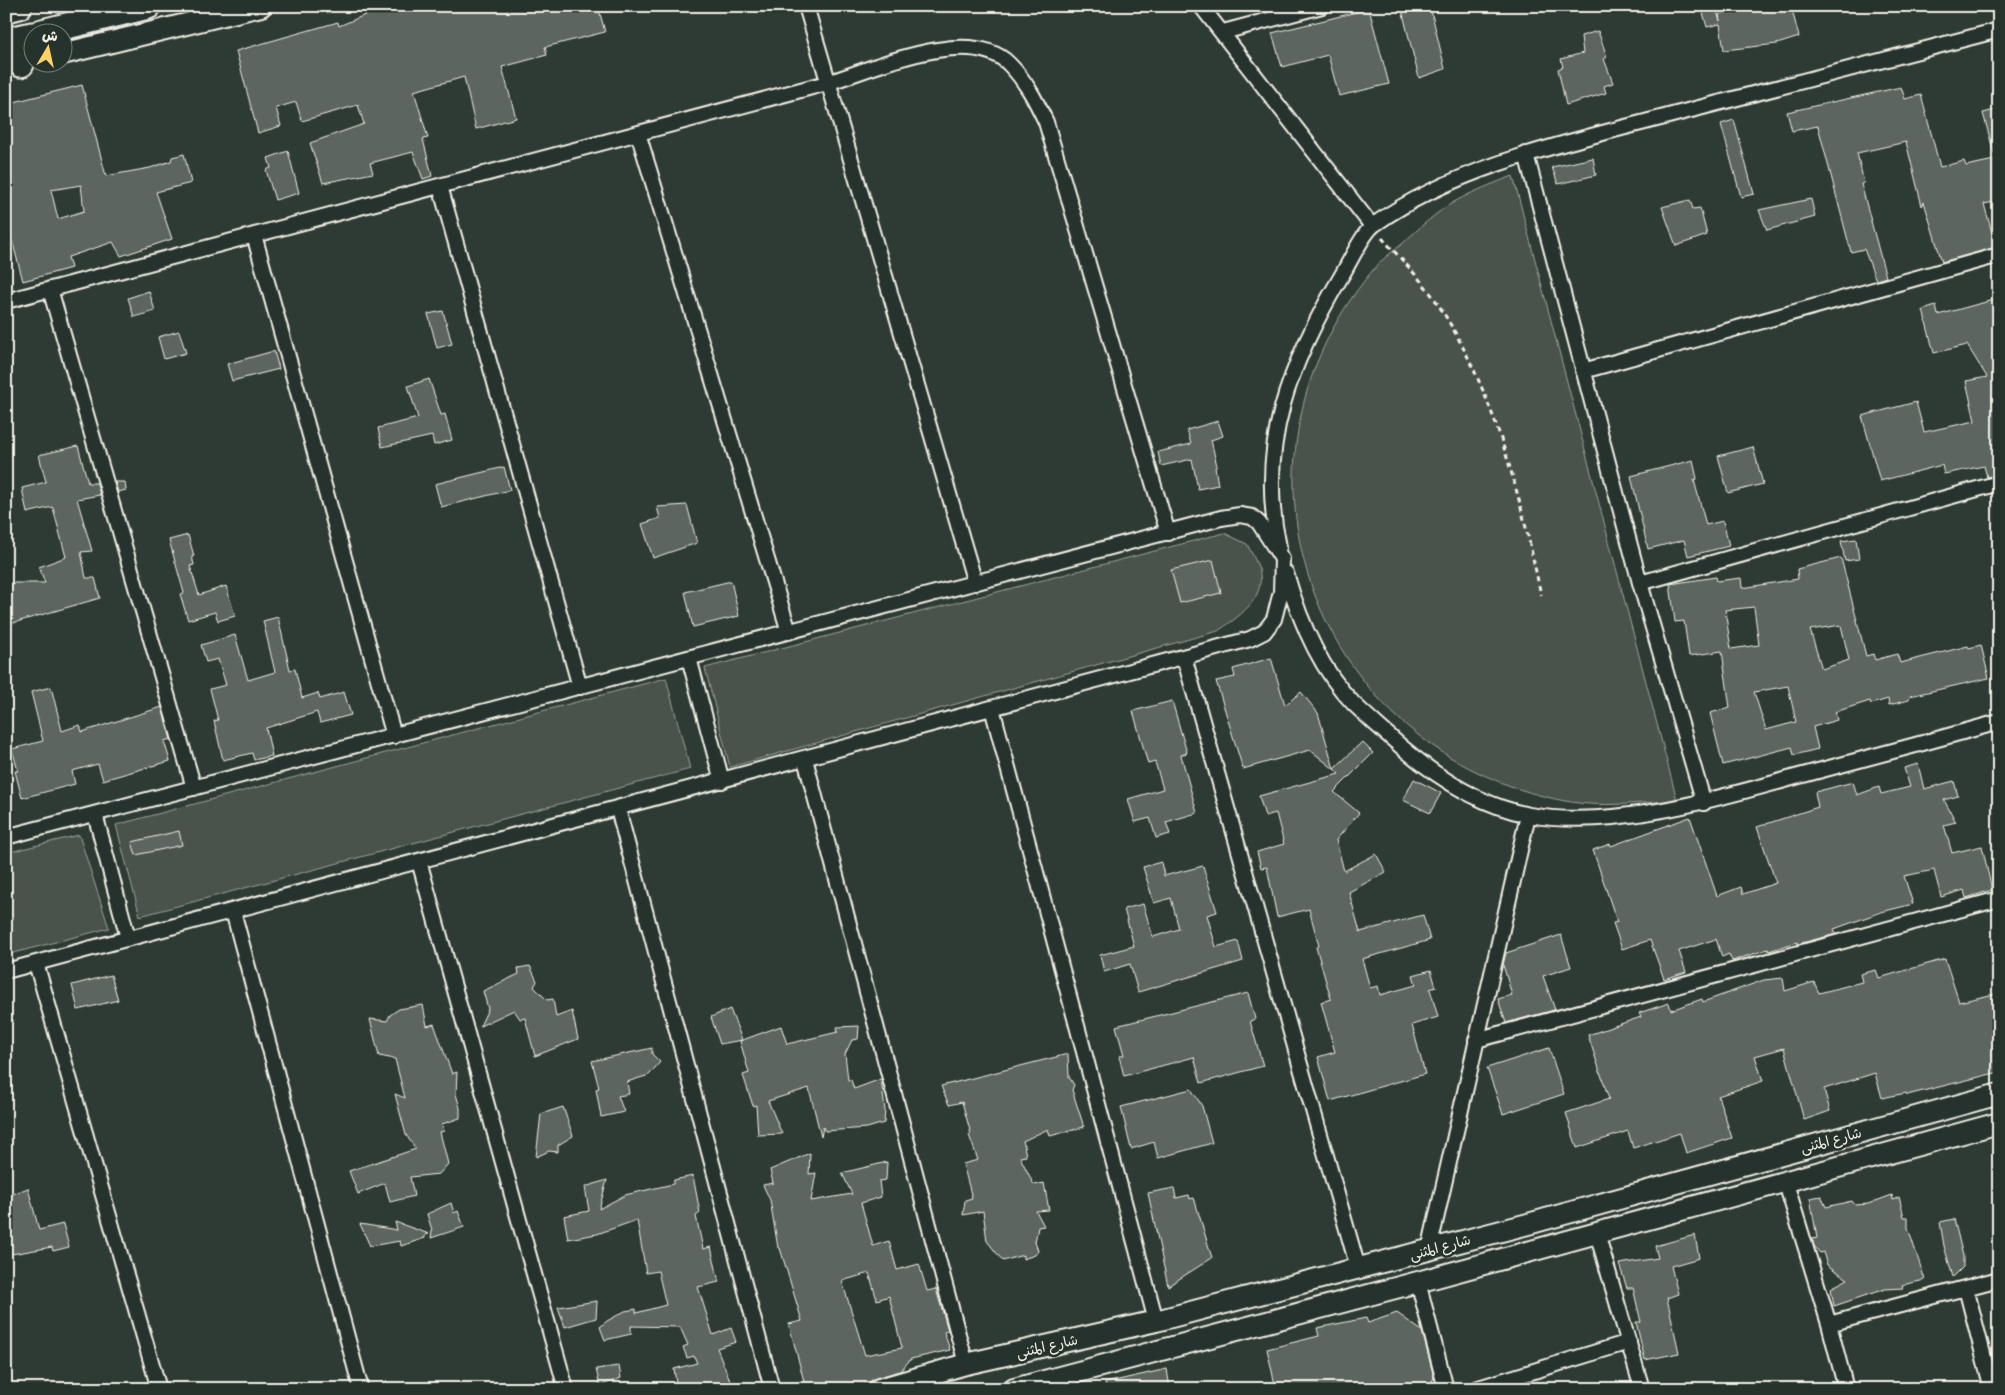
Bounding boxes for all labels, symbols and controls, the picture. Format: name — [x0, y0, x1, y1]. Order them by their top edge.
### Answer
north arrow — [22, 22, 72, 72]
text: ش — [41, 26, 59, 45]
street label: شارع المثنى — [1799, 1124, 1864, 1158]
street label: شارع المثنى — [1408, 1231, 1473, 1265]
street label: شارع المثنى — [1015, 1331, 1080, 1363]

